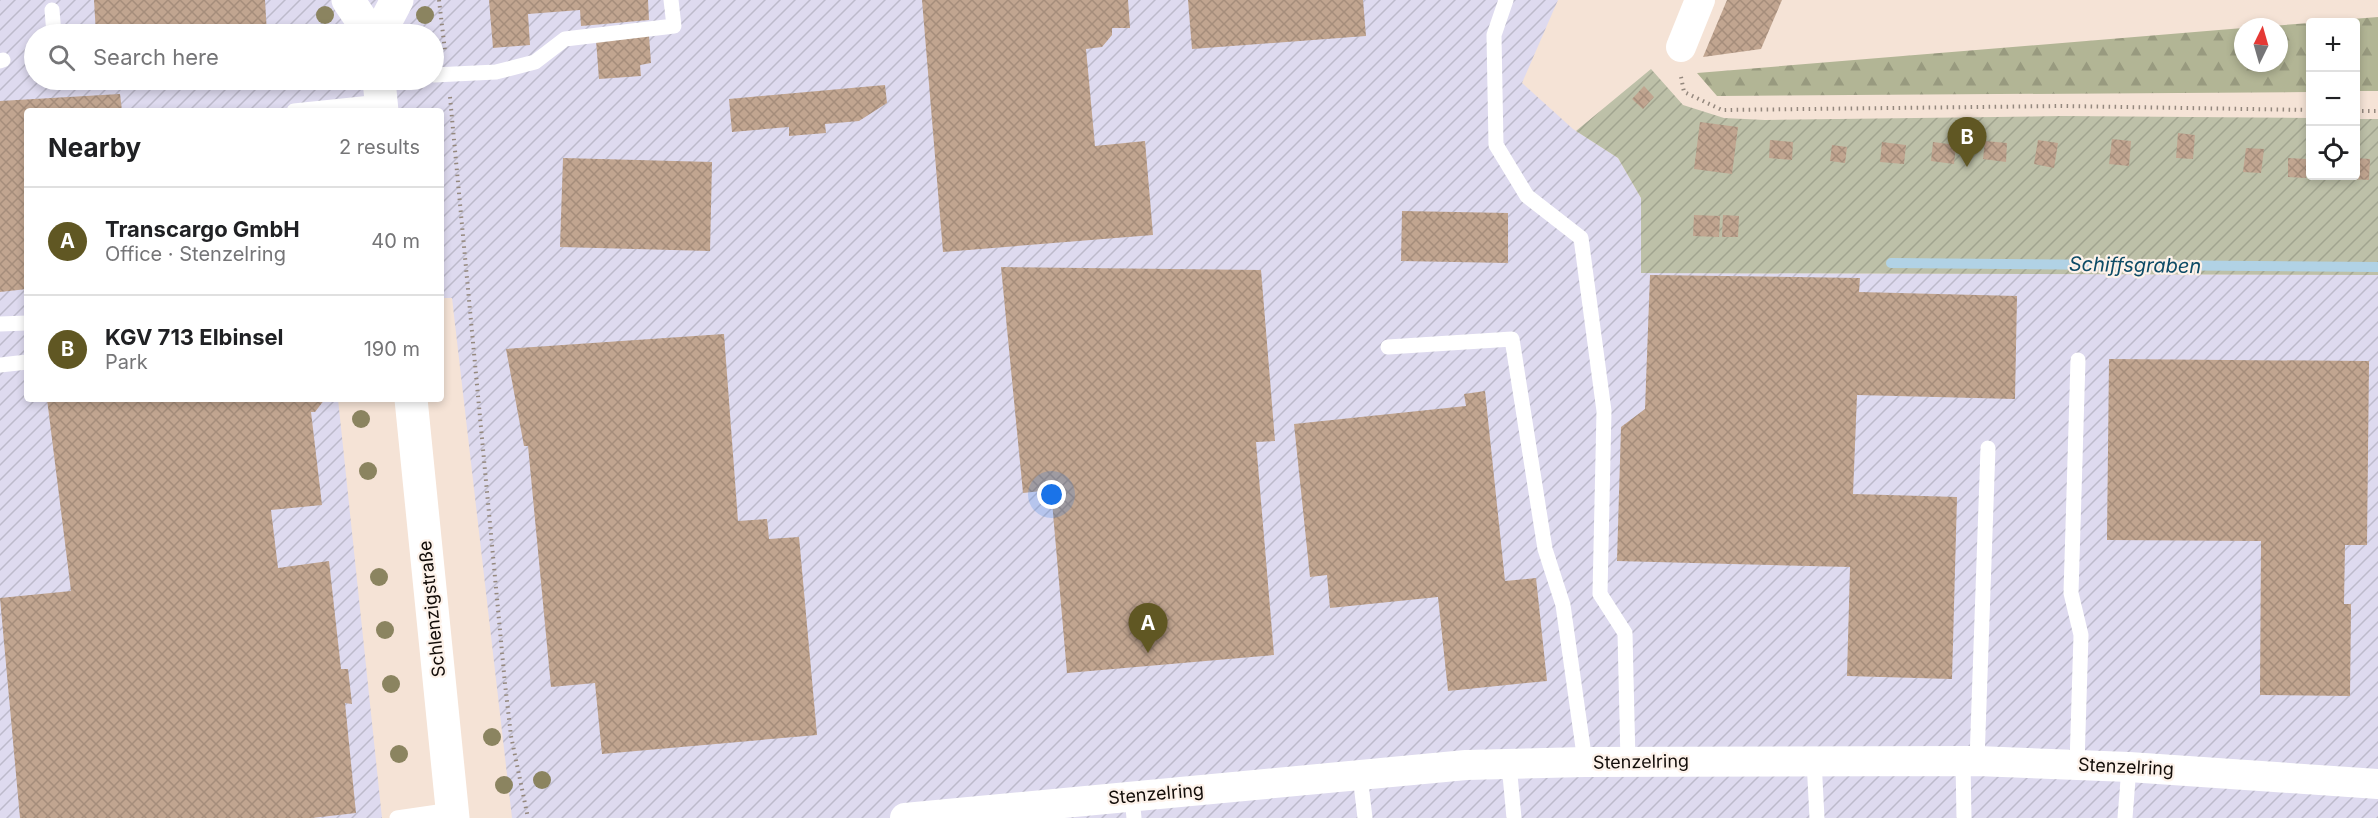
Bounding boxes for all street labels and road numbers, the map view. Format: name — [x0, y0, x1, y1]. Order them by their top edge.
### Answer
street label: Schlenzigstraße — [414, 540, 449, 678]
street label: Stenzelring — [1593, 750, 1689, 773]
street label: Stenzelring — [2078, 754, 2175, 779]
street label: Stenzelring — [1107, 779, 1205, 808]

